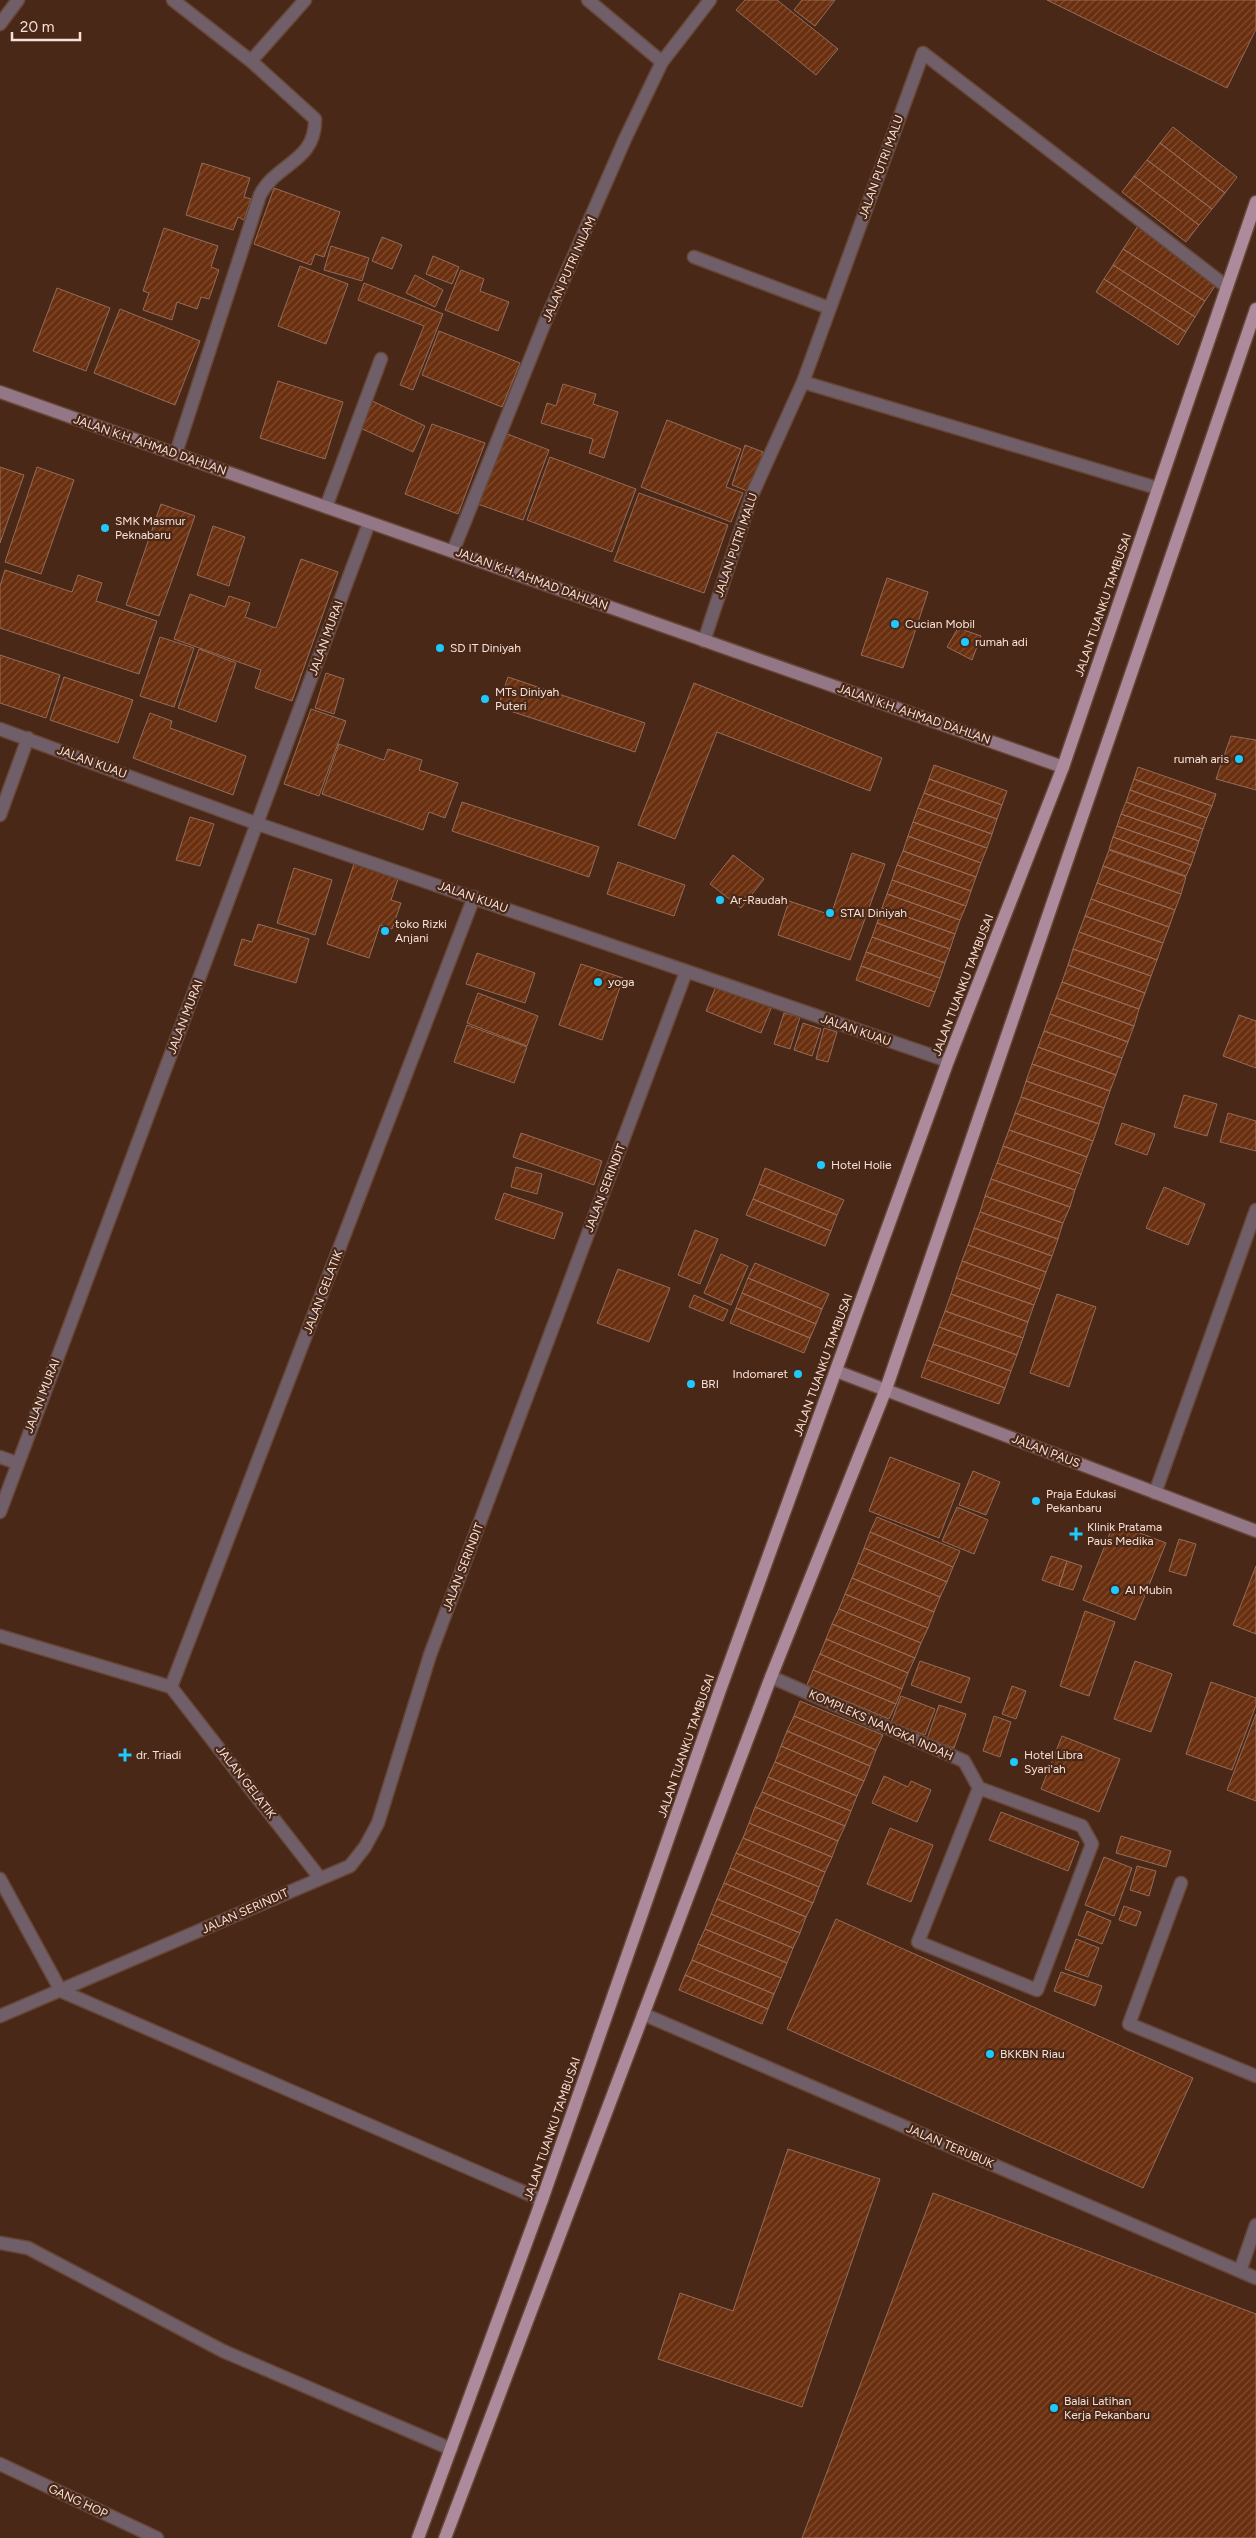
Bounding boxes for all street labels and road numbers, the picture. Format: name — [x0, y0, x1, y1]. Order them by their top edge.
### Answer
street label: JALAN PUTRI MALU — [856, 113, 906, 221]
street label: JALAN PUTRI NILAM — [539, 214, 599, 324]
street label: JALAN K.H. AHMAD DAHLAN — [72, 412, 228, 478]
street label: JALAN PUTRI MALU — [712, 491, 760, 599]
street label: JALAN TUANKU TAMBUSAI — [1072, 531, 1134, 679]
street label: JALAN K.H. AHMAD DAHLAN — [454, 545, 610, 613]
street label: JALAN MURAI — [306, 599, 346, 677]
street label: JALAN K.H. AHMAD DAHLAN — [836, 681, 992, 747]
street label: JALAN KUAU — [55, 743, 129, 781]
street label: JALAN KUAU — [436, 878, 510, 916]
street label: JALAN TUANKU TAMBUSAI — [929, 912, 997, 1058]
street label: JALAN MURAI — [164, 978, 206, 1056]
street label: JALAN KUAU — [819, 1011, 893, 1049]
street label: JALAN SERINDIT — [582, 1141, 628, 1234]
street label: JALAN GELATIK — [301, 1248, 346, 1336]
street label: JALAN TUANKU TAMBUSAI — [791, 1292, 855, 1438]
street label: JALAN MURAI — [21, 1357, 63, 1435]
street label: JALAN PAUS — [1010, 1432, 1082, 1470]
street label: JALAN SERINDIT — [440, 1520, 486, 1613]
street label: JALAN TUANKU TAMBUSAI — [655, 1672, 717, 1820]
street label: KOMPLEKS NANGKA INDAH — [806, 1687, 956, 1763]
street label: JALAN GELATIK — [213, 1743, 279, 1822]
street label: JALAN SERINDIT — [199, 1885, 291, 1936]
street label: JALAN TUANKU TAMBUSAI — [521, 2055, 583, 2203]
street label: JALAN TERUBUK — [904, 2121, 997, 2171]
street label: GANG HOP — [46, 2481, 110, 2521]

